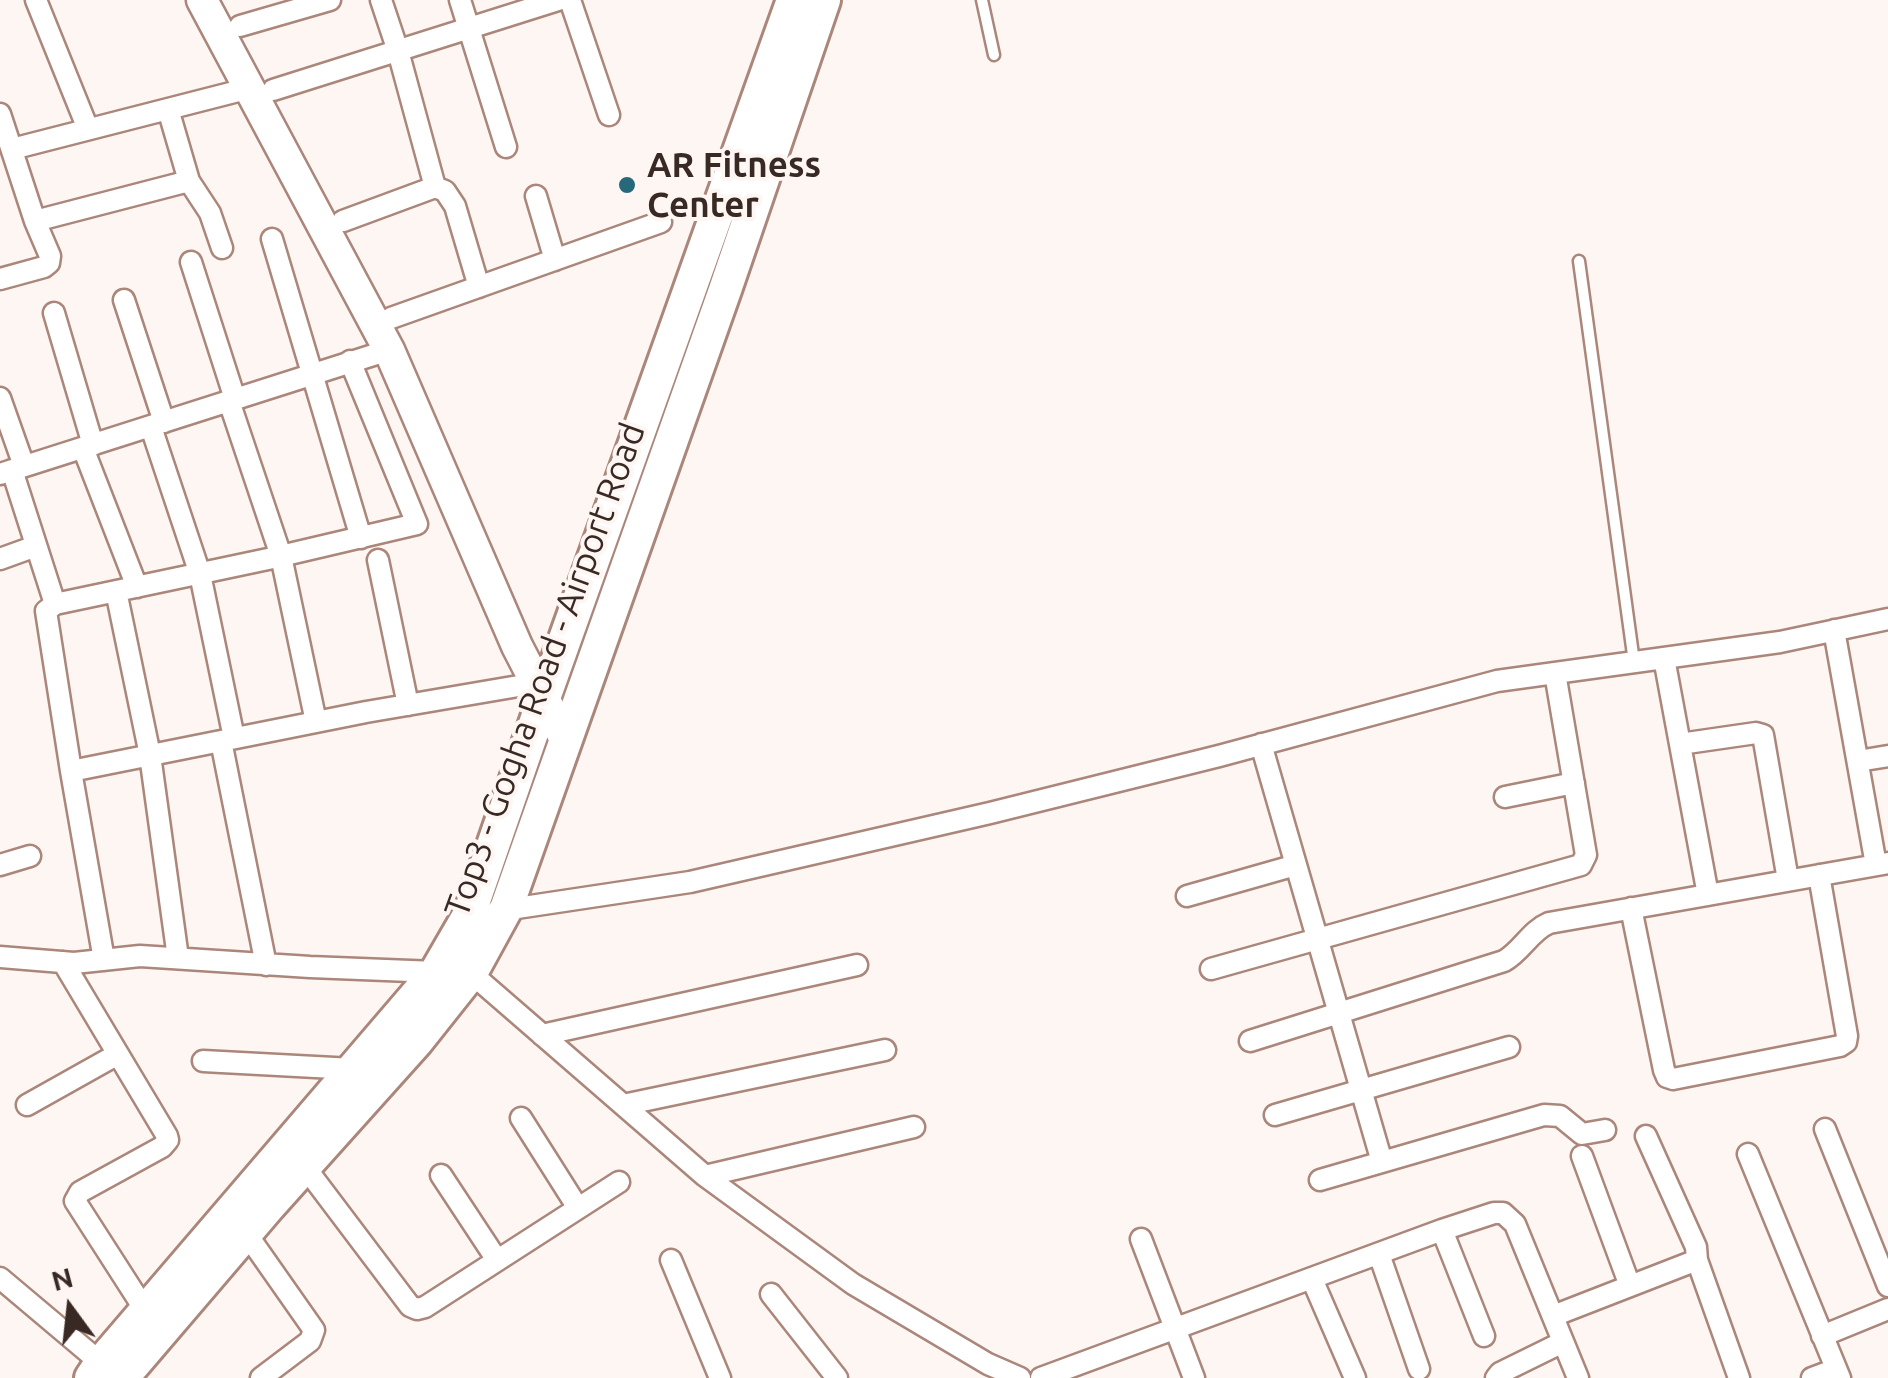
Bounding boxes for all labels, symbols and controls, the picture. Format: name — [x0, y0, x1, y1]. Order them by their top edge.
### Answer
place label: AR Fitness Center — [647, 144, 821, 226]
marker: AR Fitness Center — [616, 174, 638, 196]
street label: Top3 - Gogha Road - Airport Road — [436, 417, 654, 923]
north arrow — [20, 1258, 120, 1358]
text: N — [48, 1261, 76, 1296]

